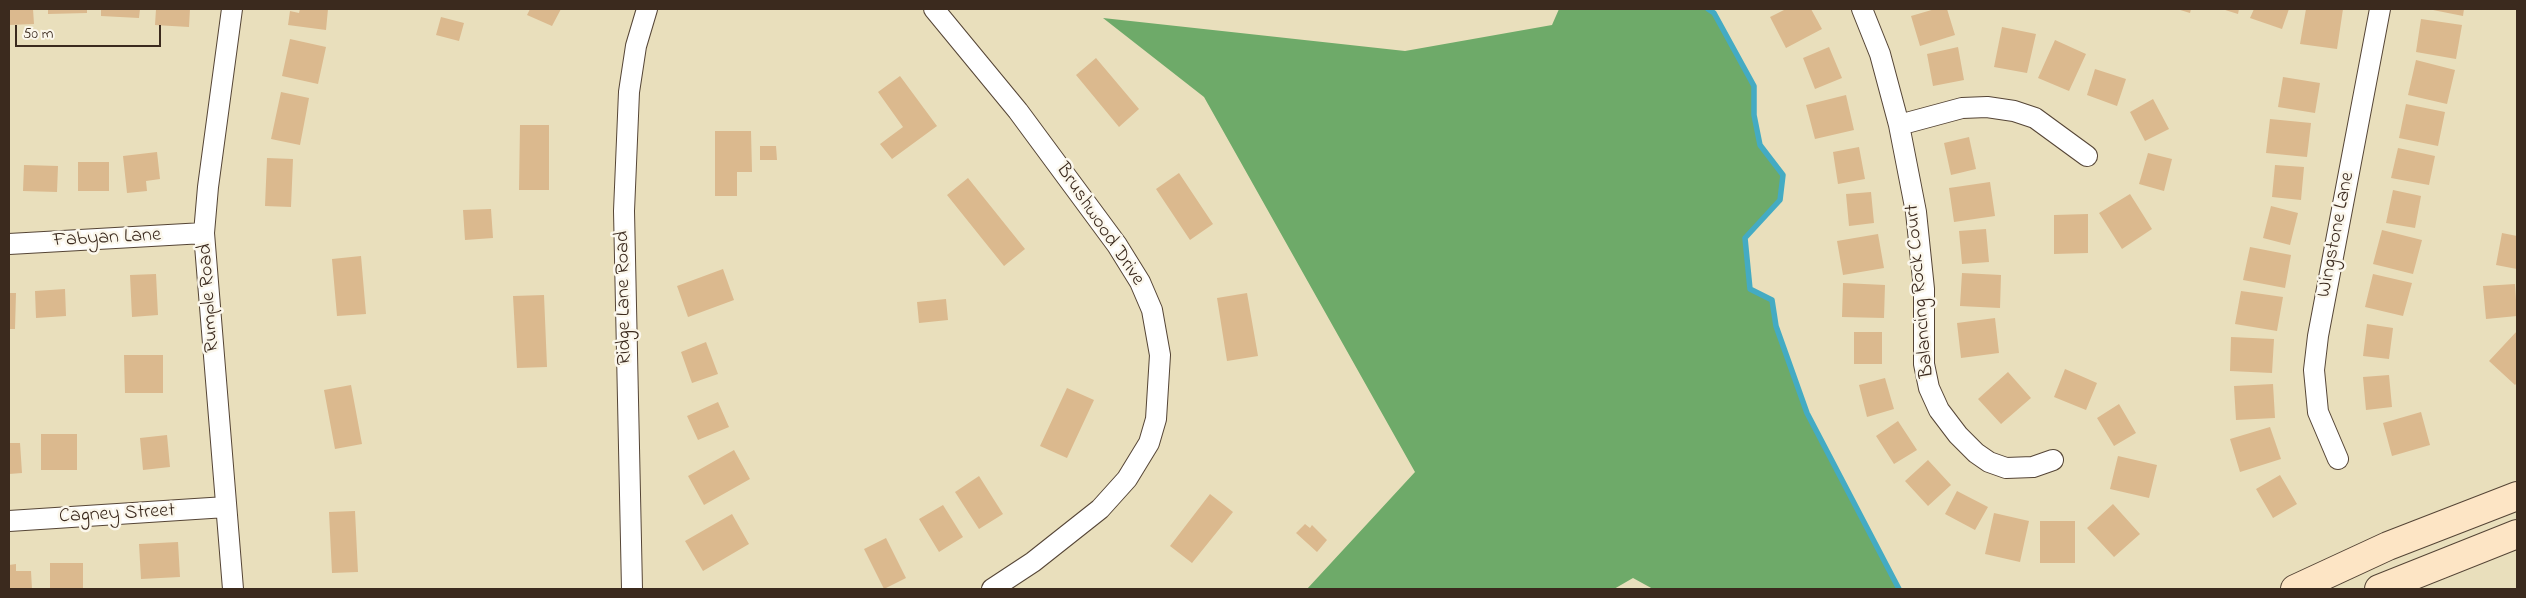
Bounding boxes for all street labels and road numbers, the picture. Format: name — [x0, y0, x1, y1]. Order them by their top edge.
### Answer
street label: Brushwood Drive — [1049, 159, 1149, 291]
street label: Wingstone Lane — [2313, 170, 2361, 300]
street label: Balancing Rock Court — [1901, 203, 1941, 379]
street label: Fabyan Lane — [52, 224, 162, 254]
street label: Ridge Lane Road — [612, 231, 638, 365]
street label: Rumple Road — [194, 243, 226, 353]
street label: Cagney Street — [58, 500, 176, 530]

